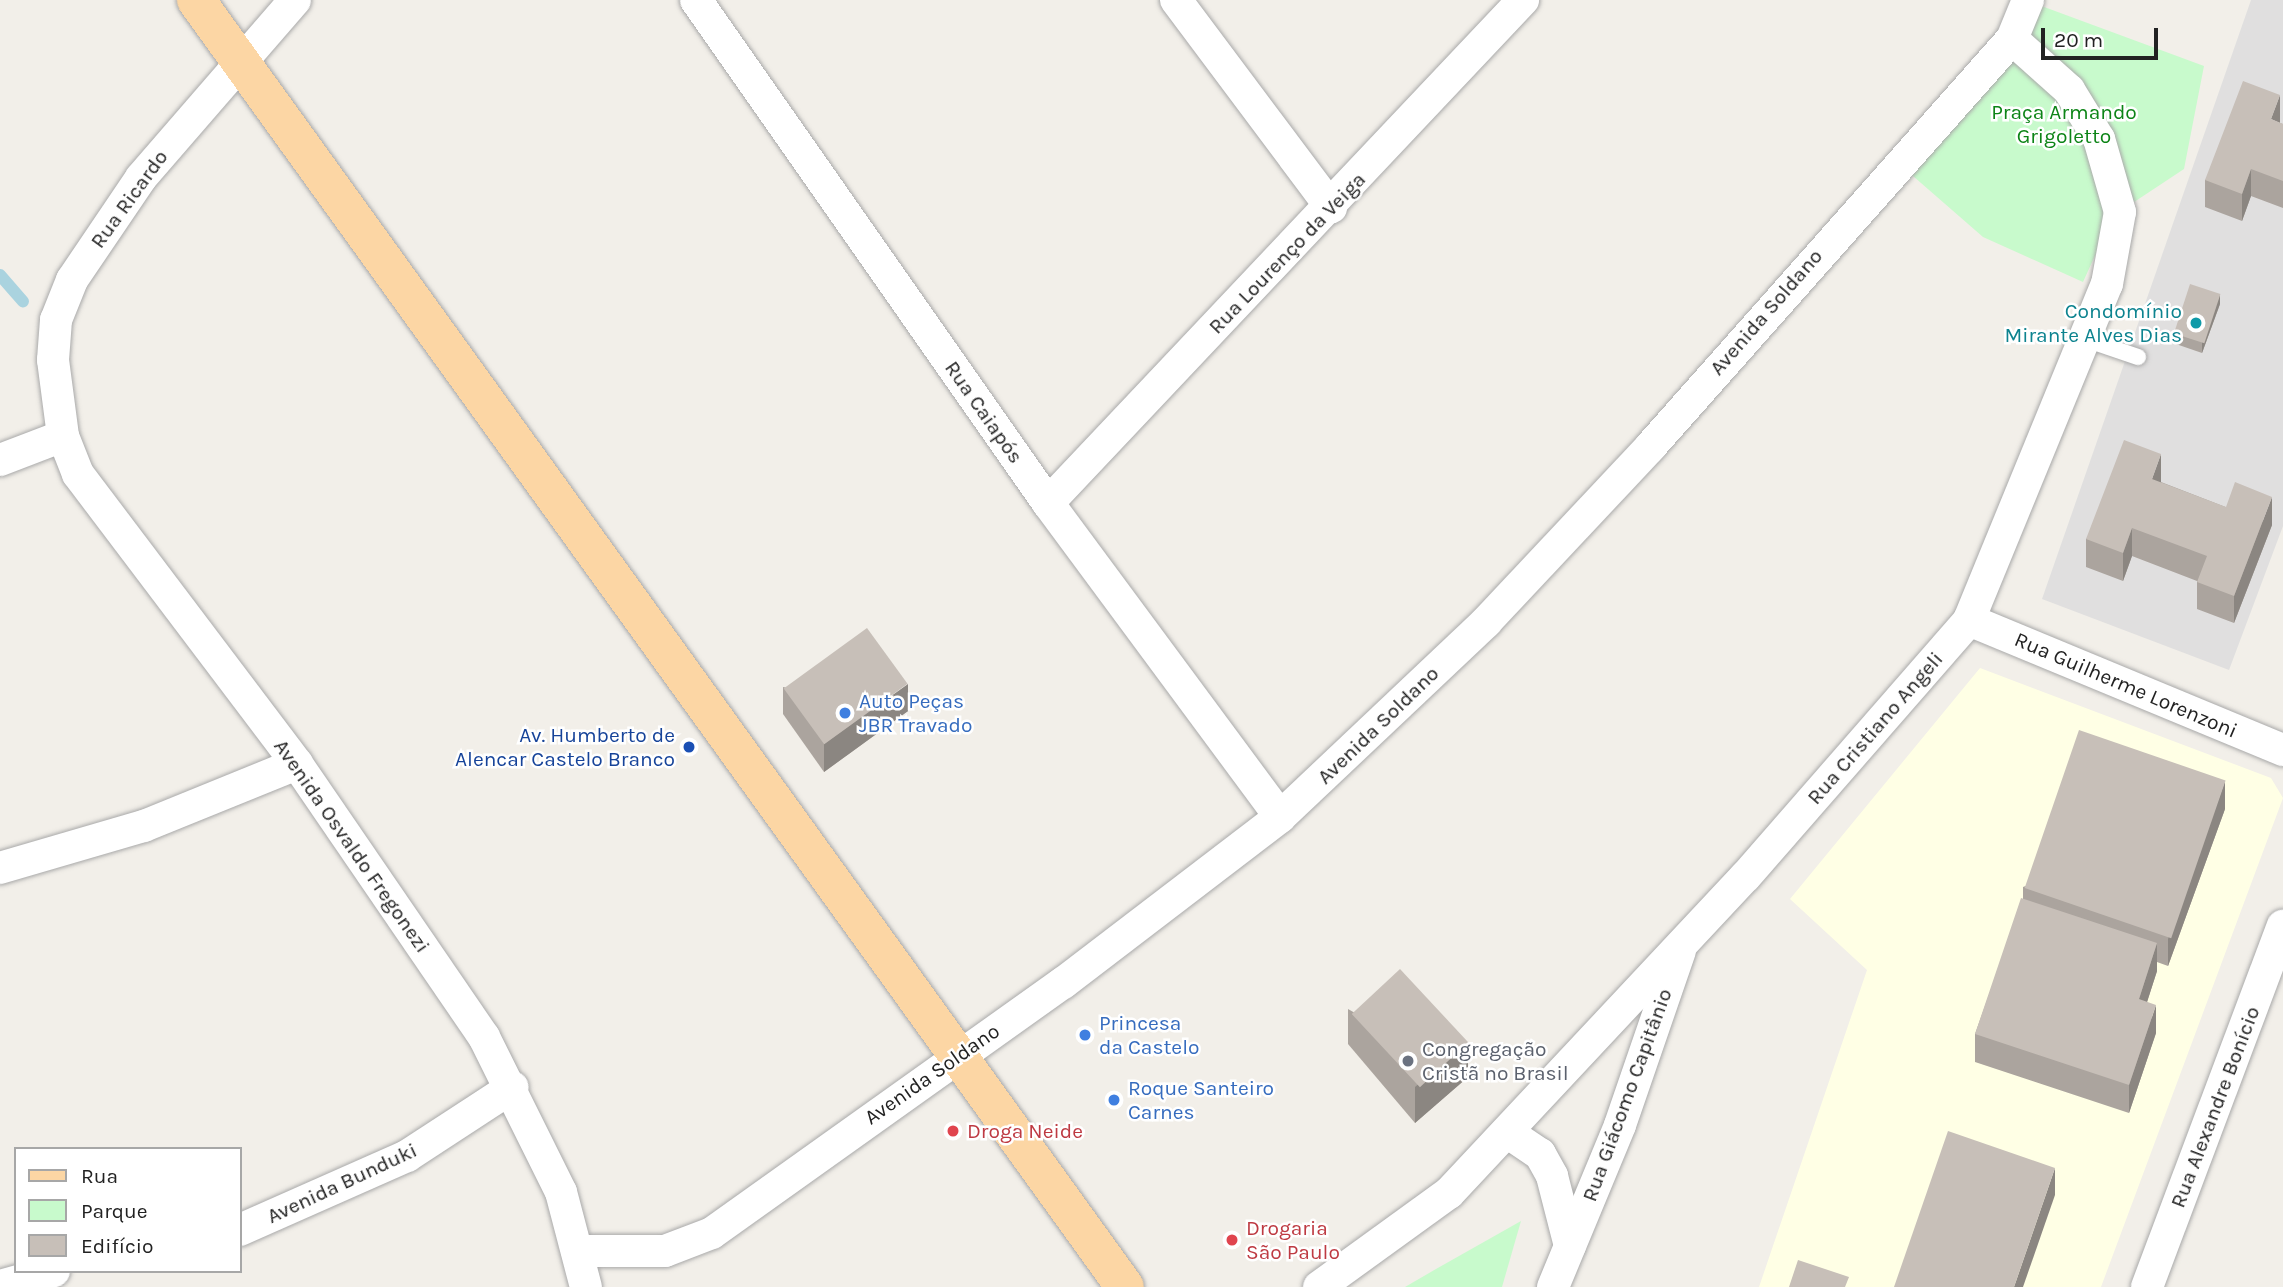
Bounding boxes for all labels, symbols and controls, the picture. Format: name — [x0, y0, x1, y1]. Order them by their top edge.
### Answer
scale bar — [2045, 14, 2162, 58]
text: 20 m — [2054, 28, 2103, 52]
park label: Praça Armando Grigoletto — [1991, 99, 2137, 149]
street label: Rua Ricardo — [85, 145, 173, 253]
street label: Rua Lourenço da Veiga — [1203, 167, 1371, 339]
street label: Avenida Soldano — [1704, 244, 1828, 380]
place label: Condomínio Mirante Alves Dias — [2004, 298, 2182, 348]
marker: Condomínio Mirante Alves Dias — [2188, 315, 2204, 331]
street label: Rua Caiapós — [940, 356, 1028, 468]
street label: Rua Guilherme Lorenzoni — [2011, 627, 2241, 743]
street label: Rua Cristiano Angeli — [1802, 646, 1948, 810]
street label: Avenida Soldano — [1312, 661, 1444, 789]
place label: Auto Peças JBR Travado — [859, 688, 973, 738]
marker: Auto Peças JBR Travado — [837, 705, 853, 721]
place label: Av. Humberto de Alencar Castelo Branco — [455, 722, 675, 772]
street label: Avenida Osvaldo Fregonezi — [269, 734, 435, 958]
marker: Av. Humberto de Alencar Castelo Branco — [681, 739, 697, 755]
street label: Rua Giácomo Capitânio — [1577, 985, 1677, 1205]
street label: Rua Alexandre Bonício — [2165, 1003, 2265, 1211]
place label: Princesa da Castelo — [1099, 1010, 1199, 1060]
street label: Avenida Soldano — [860, 1018, 1004, 1130]
marker: Princesa da Castelo — [1077, 1027, 1093, 1043]
place label: Congregação Cristã no Brasil — [1422, 1036, 1569, 1086]
marker: Congregação Cristã no Brasil — [1400, 1053, 1416, 1069]
place label: Roque Santeiro Carnes — [1128, 1075, 1274, 1125]
marker: Roque Santeiro Carnes — [1106, 1092, 1122, 1108]
place label: Droga Neide — [967, 1118, 1083, 1144]
marker: Droga Neide — [945, 1123, 961, 1139]
street label: Avenida Bunduki — [263, 1137, 421, 1229]
legend — [14, 1147, 242, 1273]
text: Rua — [81, 1164, 118, 1188]
text: Parque — [81, 1199, 148, 1223]
place label: Drogaria São Paulo — [1246, 1215, 1340, 1265]
marker: Drogaria São Paulo — [1224, 1232, 1240, 1248]
text: Edifício — [81, 1234, 154, 1258]

